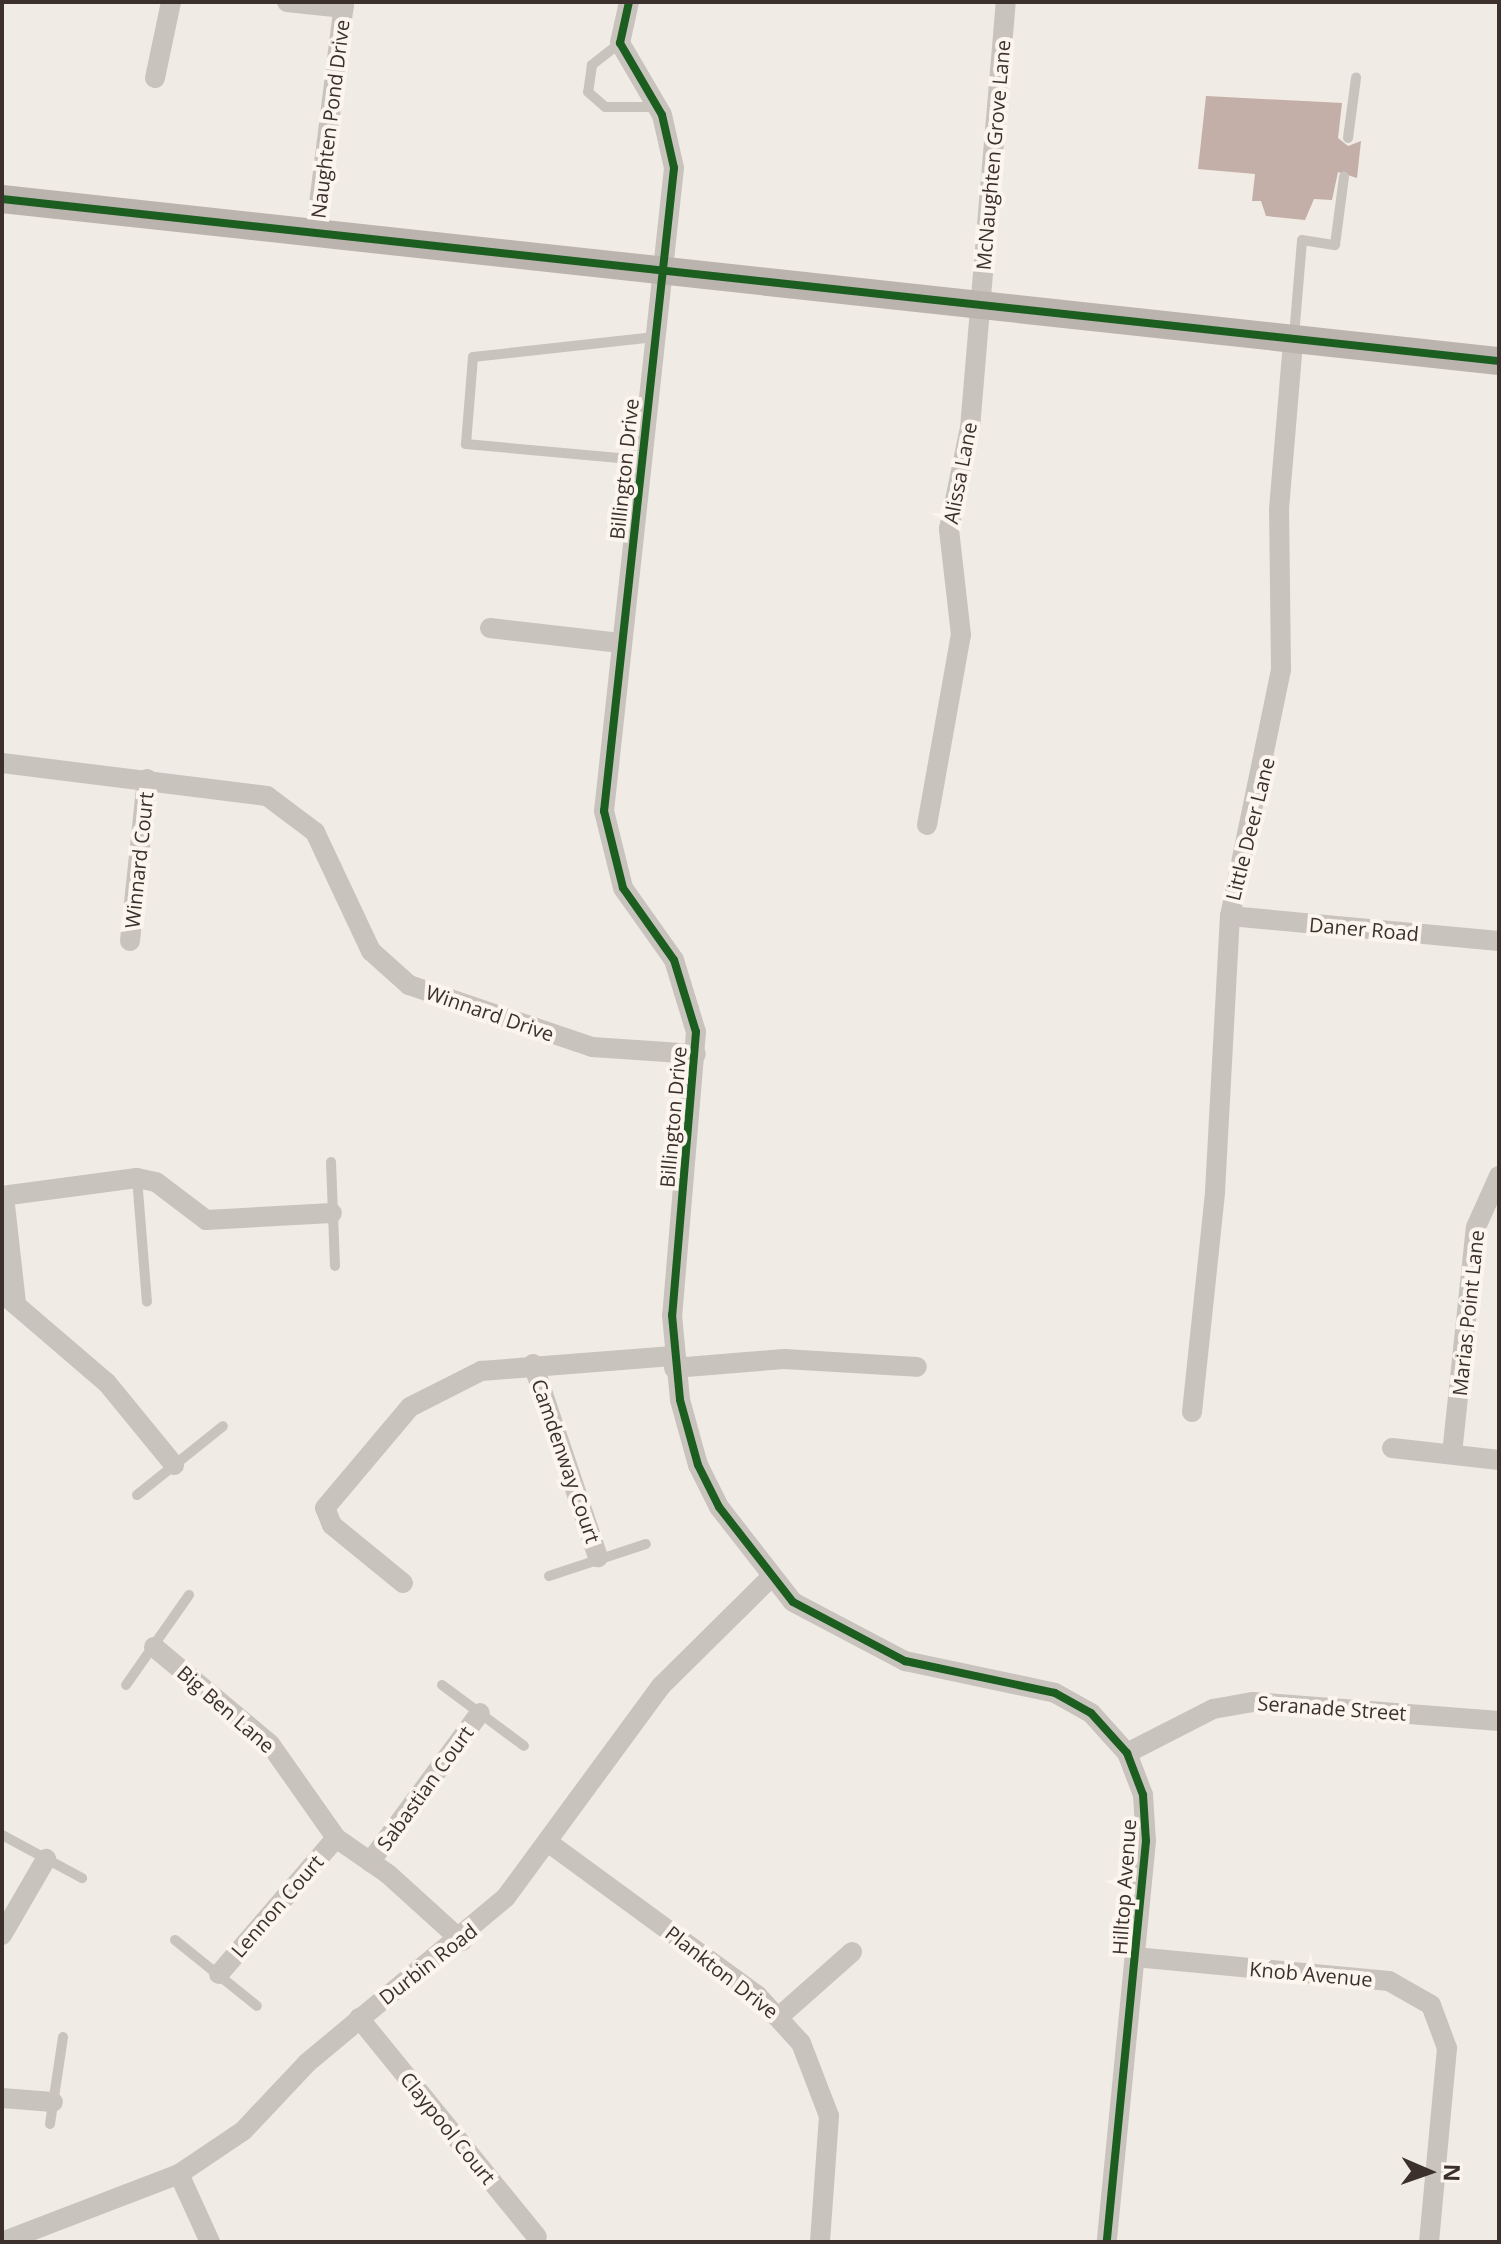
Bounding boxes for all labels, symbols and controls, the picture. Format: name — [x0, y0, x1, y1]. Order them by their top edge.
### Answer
street label: Naughten Pond Drive — [306, 18, 354, 220]
street label: McNaughten Grove Lane — [971, 39, 1015, 271]
street label: Billington Drive — [605, 397, 643, 541]
street label: Alissa Lane — [938, 420, 982, 526]
street label: Little Deer Lane — [1221, 755, 1279, 903]
street label: Winnard Court — [120, 791, 158, 929]
street label: Daner Road — [1308, 912, 1420, 946]
street label: Winnard Drive — [423, 980, 557, 1046]
street label: Billington Drive — [655, 1045, 691, 1189]
street label: Marias Point Lane — [1447, 1229, 1489, 1397]
street label: Camdenway Court — [527, 1376, 605, 1546]
street label: Big Ben Lane — [173, 1660, 279, 1758]
street label: Seranade Street — [1257, 1691, 1407, 1725]
street label: Sabastian Court — [372, 1721, 478, 1855]
street label: Hilltop Avenue — [1107, 1818, 1141, 1956]
street label: Lennon Court — [226, 1850, 328, 1962]
street label: Durbin Road — [374, 1918, 482, 2010]
street label: Plankton Drive — [661, 1921, 783, 2023]
street label: Knob Avenue — [1248, 1957, 1374, 1991]
street label: Claypool Court — [395, 2067, 501, 2189]
north arrow — [1389, 2132, 1469, 2212]
text: N — [1438, 2163, 1468, 2182]

